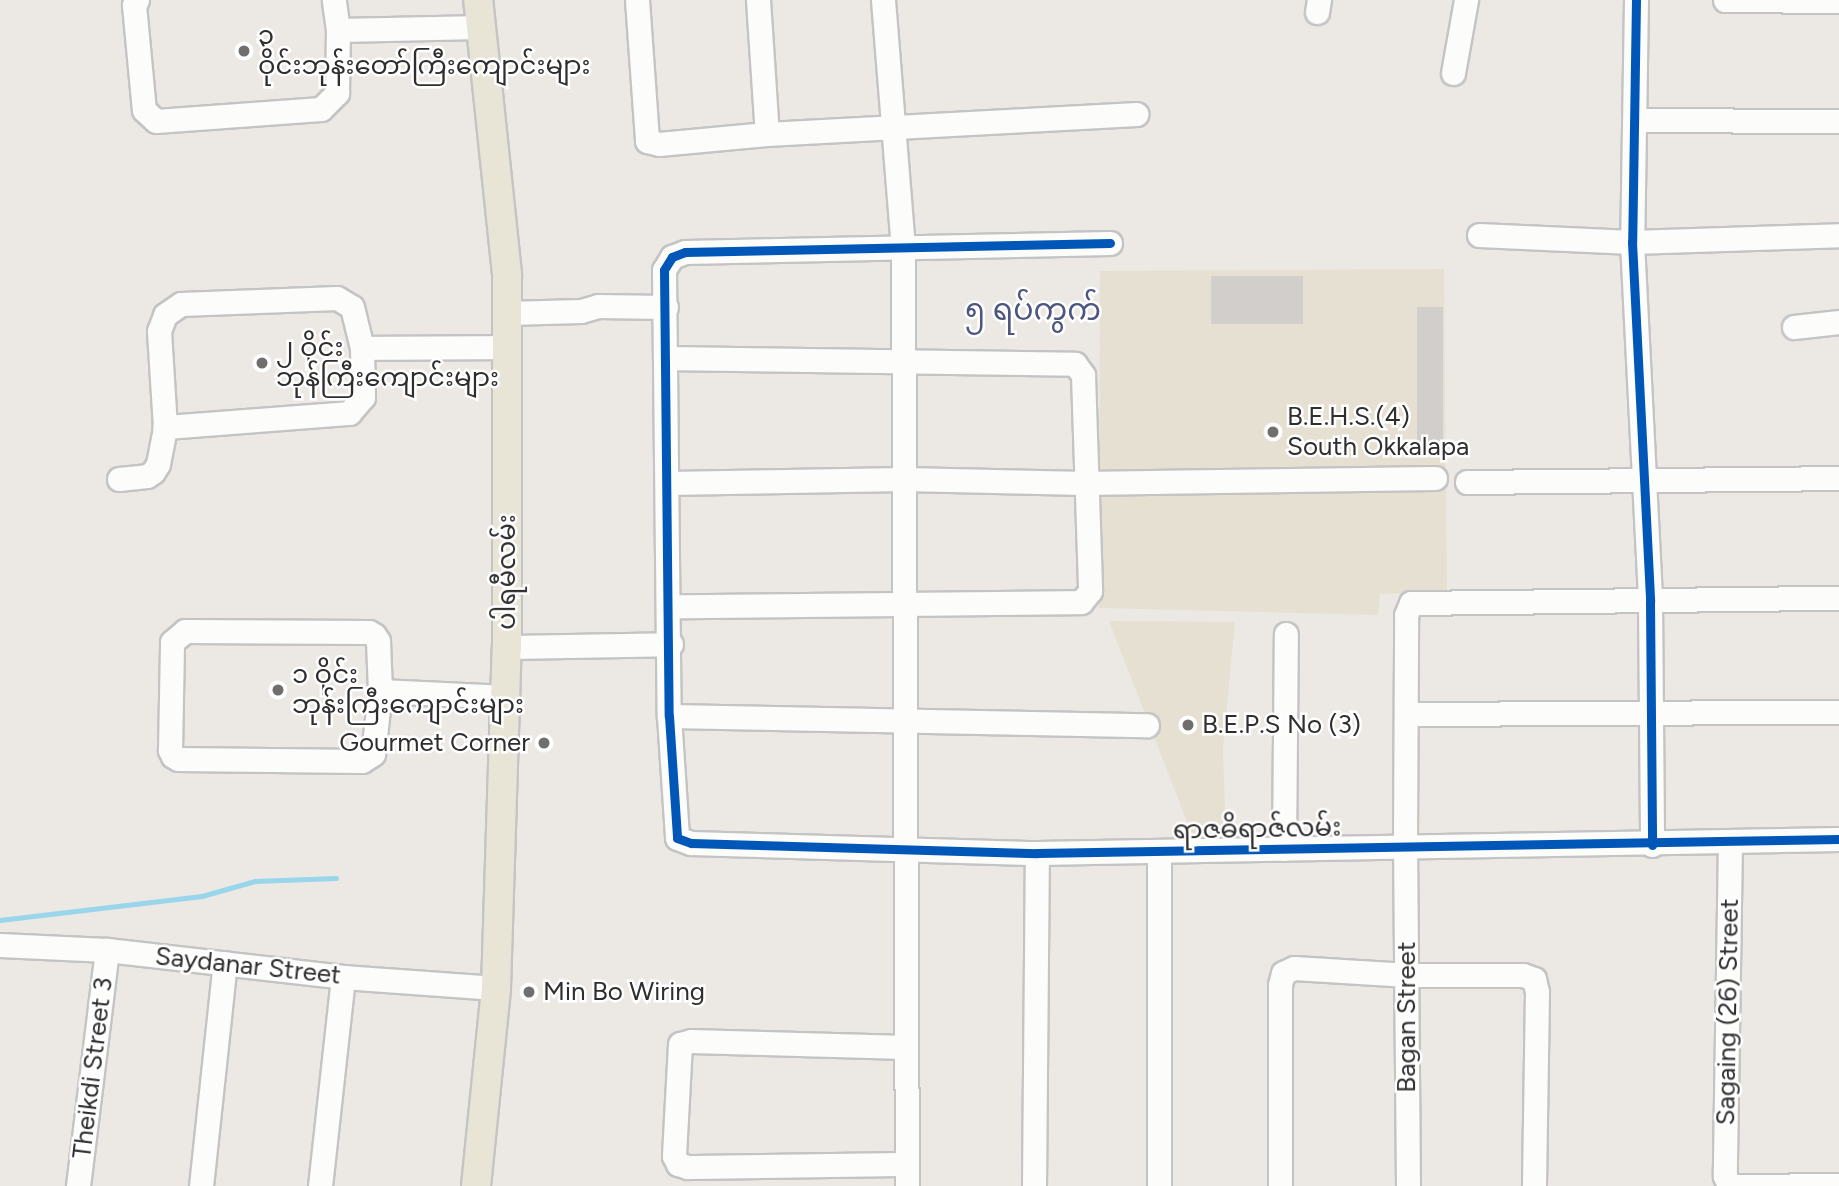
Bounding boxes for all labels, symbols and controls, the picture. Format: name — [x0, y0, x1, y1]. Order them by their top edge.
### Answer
place label: ၃ ဝိုင်းဘုန်းတော်ကြီးကျောင်းများ — [258, 20, 591, 82]
marker: ၃ ဝိုင်းဘုန်းတော်ကြီးကျောင်းများ — [236, 43, 252, 59]
district label: ၅ ရပ်ကွက် — [965, 292, 1101, 328]
place label: ၂ ဝိုင်း ဘုန်ကြီးကျောင်းများ — [276, 332, 499, 394]
marker: ၂ ဝိုင်း ဘုန်ကြီးကျောင်းများ — [254, 355, 270, 371]
place label: B.E.H.S.(4) South Okkalapa — [1287, 401, 1469, 462]
marker: B.E.H.S.(4) South Okkalapa — [1265, 424, 1281, 440]
street label: ပါရမီလမ်း — [491, 514, 523, 630]
place label: ၁ ဝိုင်း ဘုန်းကြီးကျောင်းများ — [292, 659, 524, 720]
marker: ၁ ဝိုင်း ဘုန်းကြီးကျောင်းများ — [270, 682, 286, 698]
place label: B.E.P.S No (3) — [1202, 709, 1361, 741]
marker: B.E.P.S No (3) — [1180, 717, 1196, 733]
place label: Gourmet Corner — [339, 727, 530, 759]
marker: Gourmet Corner — [536, 735, 552, 751]
street label: ရာဇဓိရာဇ်လမ်း — [1173, 812, 1341, 846]
street label: Sagaing (26) Street — [1710, 898, 1746, 1126]
street label: Saydanar Street — [154, 941, 342, 991]
street label: Bagan Street — [1391, 941, 1423, 1093]
street label: Theikdi Street 3 — [66, 976, 120, 1160]
place label: Min Bo Wiring — [543, 976, 705, 1008]
marker: Min Bo Wiring — [521, 984, 537, 1000]

